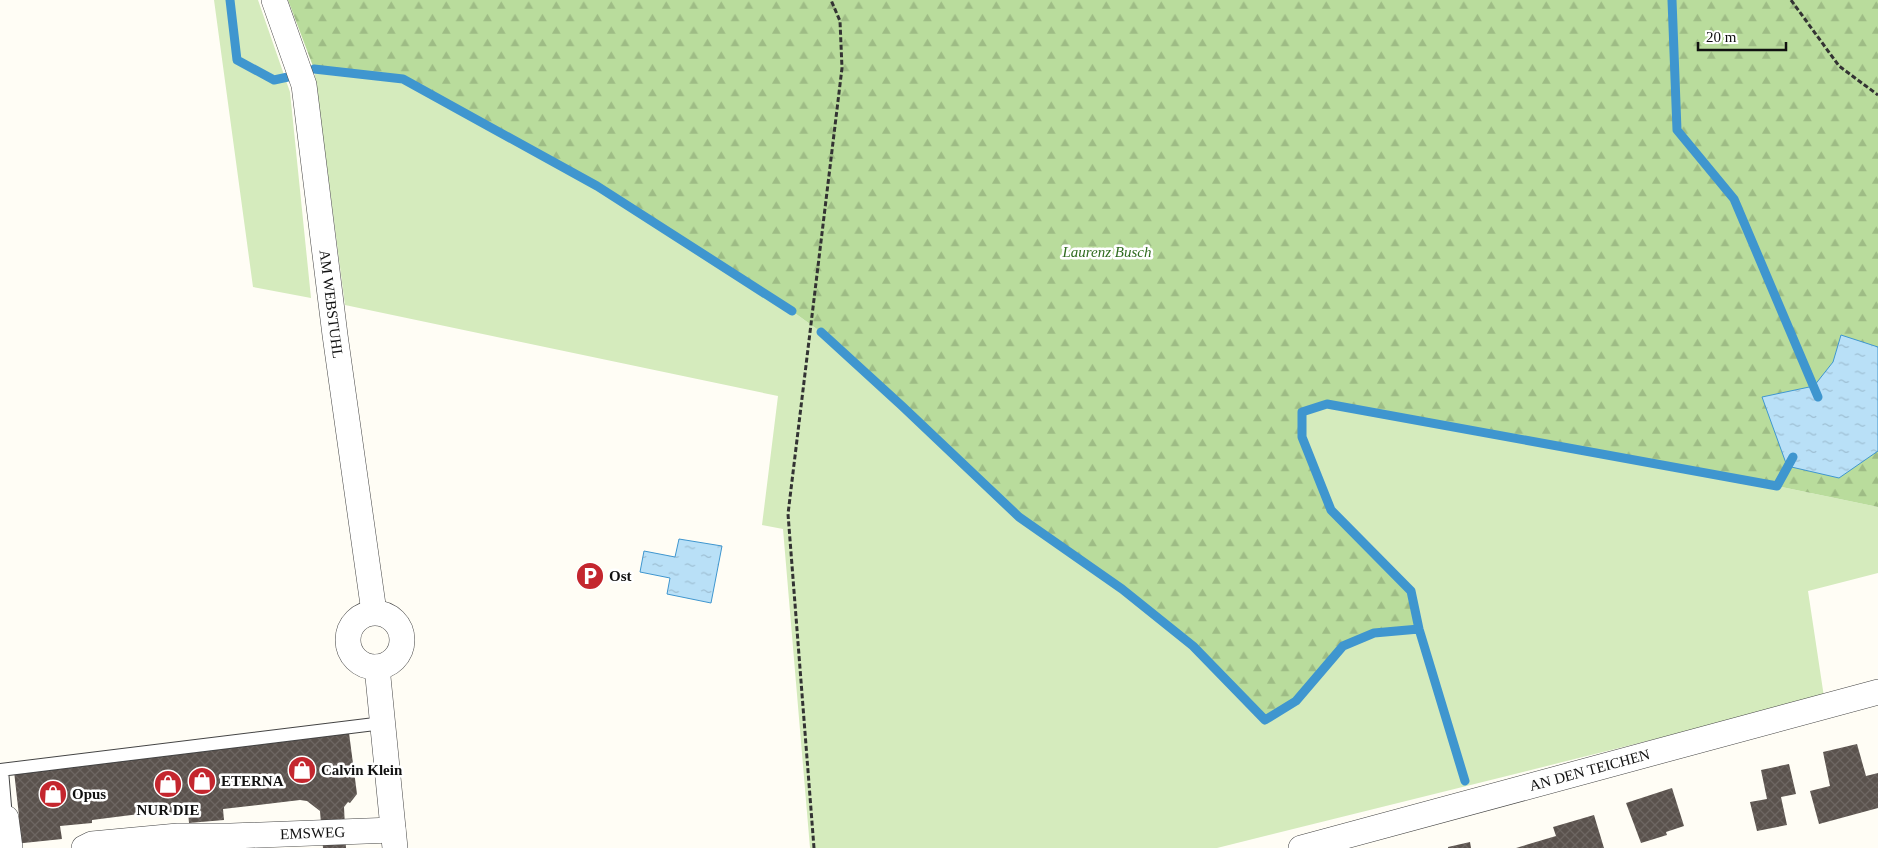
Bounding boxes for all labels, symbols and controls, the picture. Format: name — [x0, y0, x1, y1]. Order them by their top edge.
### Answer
scale bar — [1698, 20, 1786, 52]
text: 20 m — [1706, 29, 1737, 45]
park label: Laurenz Busch — [1061, 244, 1152, 260]
street label: AM WEBSTUHL — [317, 249, 346, 360]
parking icon: Ost — [575, 561, 605, 591]
place label: Ost — [609, 568, 632, 584]
street label: AN DEN TEICHEN — [1528, 746, 1652, 794]
shop icon: Calvin Klein — [287, 755, 317, 785]
place label: Calvin Klein — [321, 762, 403, 778]
shop icon: ETERNA — [187, 766, 217, 796]
shop icon: NUR DIE — [153, 769, 183, 799]
place label: ETERNA — [221, 773, 284, 789]
shop icon: Opus — [38, 779, 68, 809]
place label: Opus — [72, 786, 106, 802]
place label: NUR DIE — [137, 802, 199, 818]
street label: EMSWEG — [280, 824, 346, 842]

